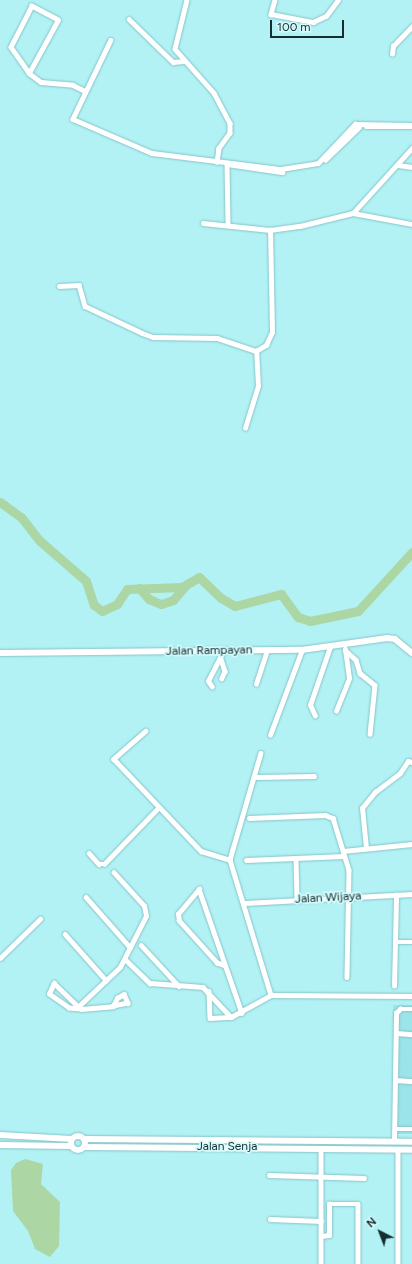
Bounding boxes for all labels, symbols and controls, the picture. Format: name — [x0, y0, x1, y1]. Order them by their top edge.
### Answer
scale bar — [272, 12, 346, 38]
text: 100 m — [277, 20, 311, 34]
street label: Jalan Rampayan — [166, 643, 252, 659]
street label: Jalan Wijaya — [294, 889, 362, 907]
street label: Jalan Senja — [197, 1140, 257, 1154]
north arrow — [360, 1212, 400, 1252]
text: N — [364, 1215, 379, 1230]

